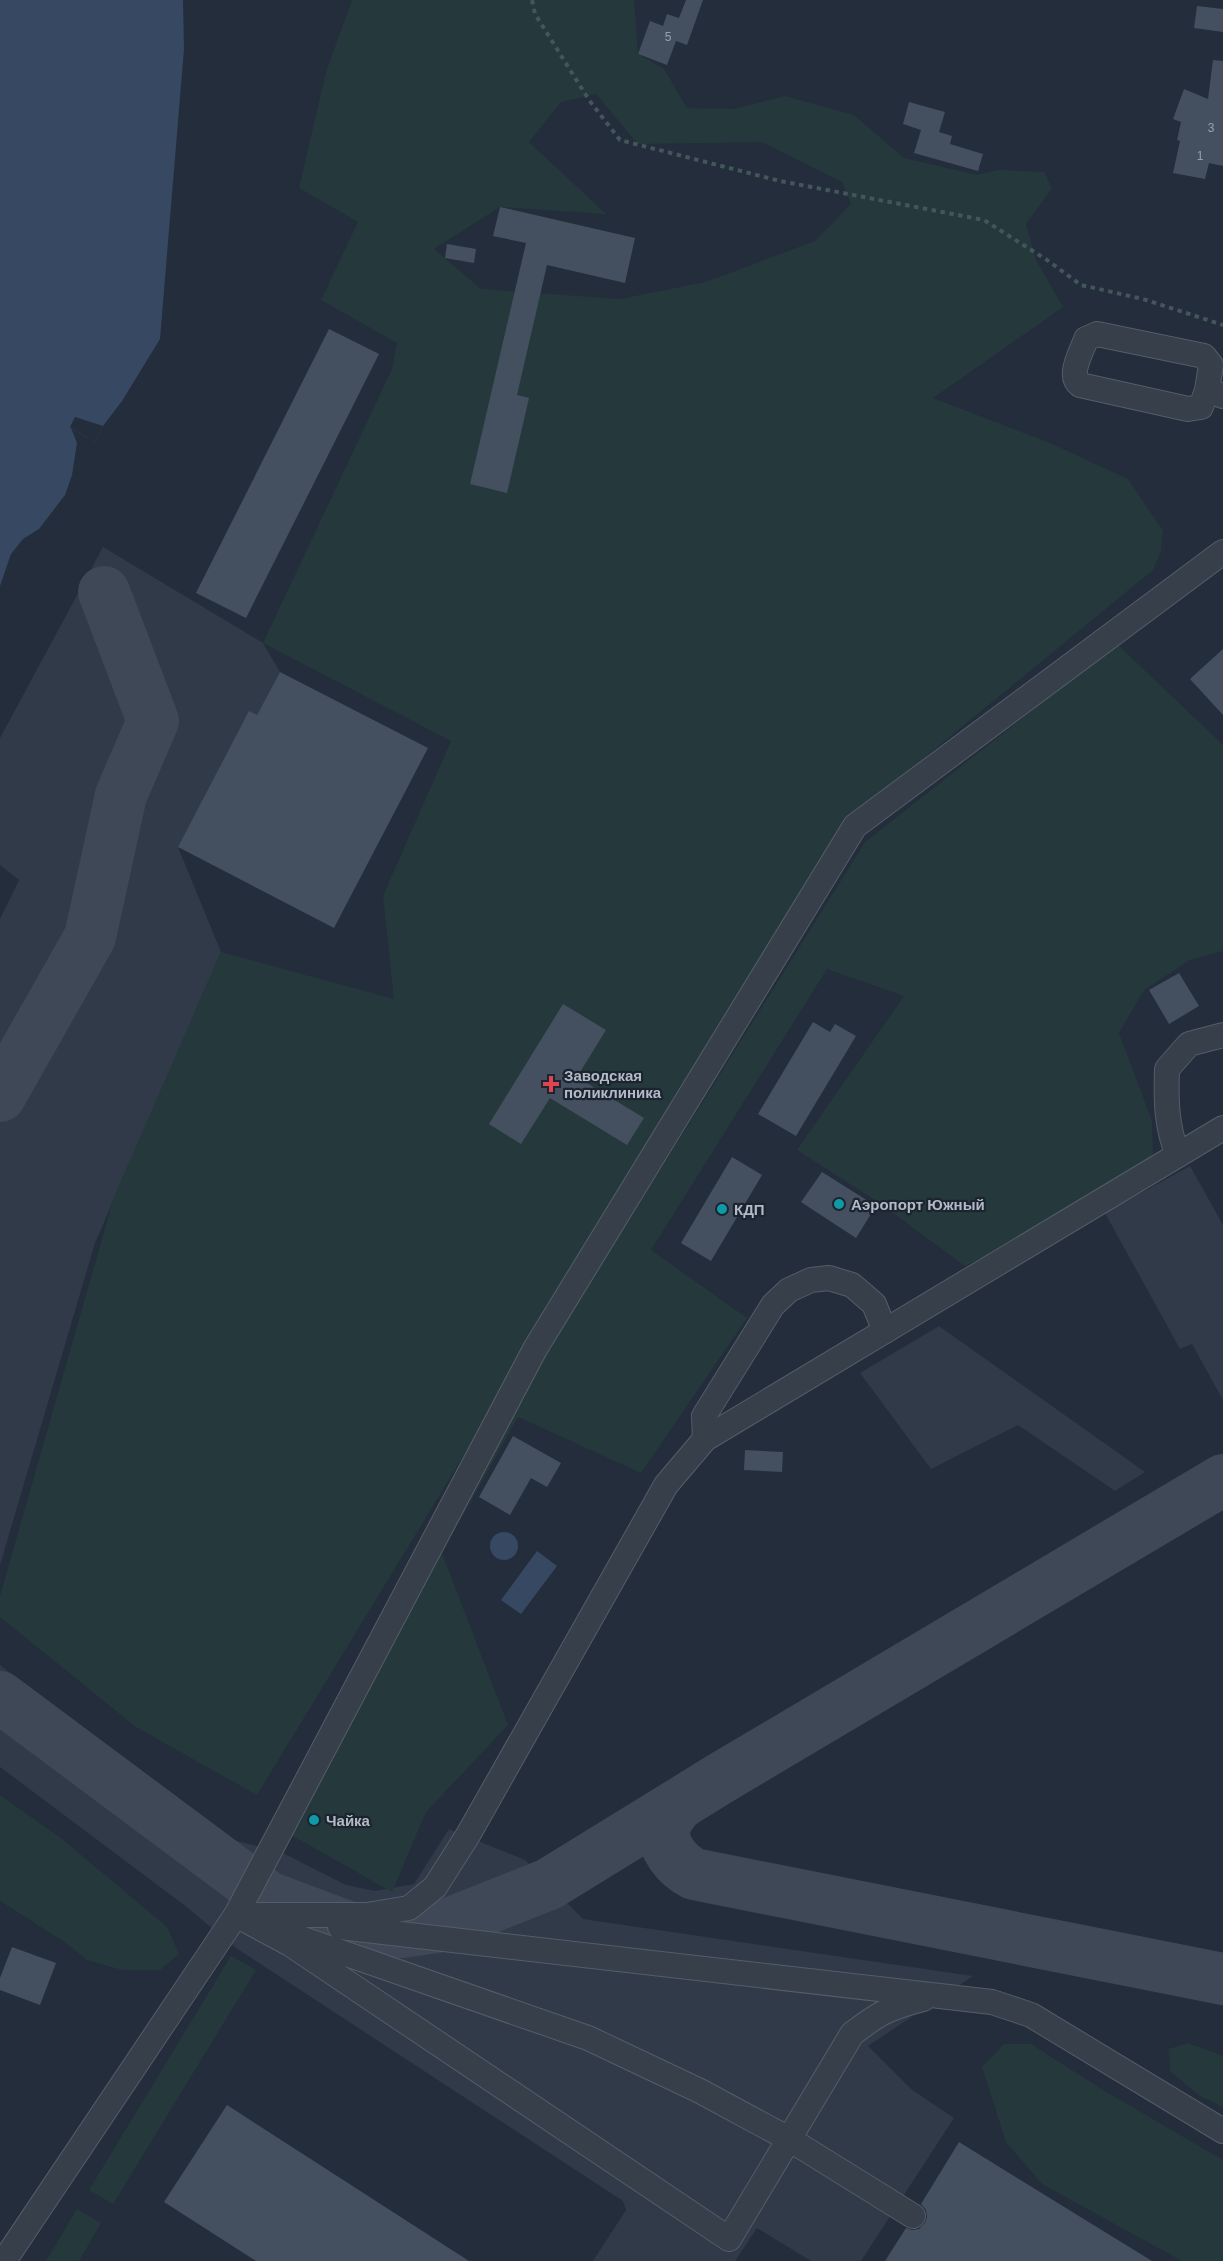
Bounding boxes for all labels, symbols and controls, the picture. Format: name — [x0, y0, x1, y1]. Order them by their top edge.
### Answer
house number: 5 — [665, 30, 672, 44]
house number: 3 — [1208, 121, 1215, 135]
house number: 1 — [1197, 149, 1204, 163]
place label: Заводская поликлиника — [564, 1067, 662, 1101]
marker: Заводская поликлиника — [542, 1075, 560, 1093]
place label: Аэропорт Южный — [851, 1196, 985, 1213]
marker: Аэропорт Южный — [832, 1197, 846, 1211]
place label: КДП — [734, 1201, 765, 1218]
marker: КДП — [715, 1202, 729, 1216]
place label: Чайка — [326, 1812, 371, 1829]
marker: Чайка — [307, 1813, 321, 1827]

